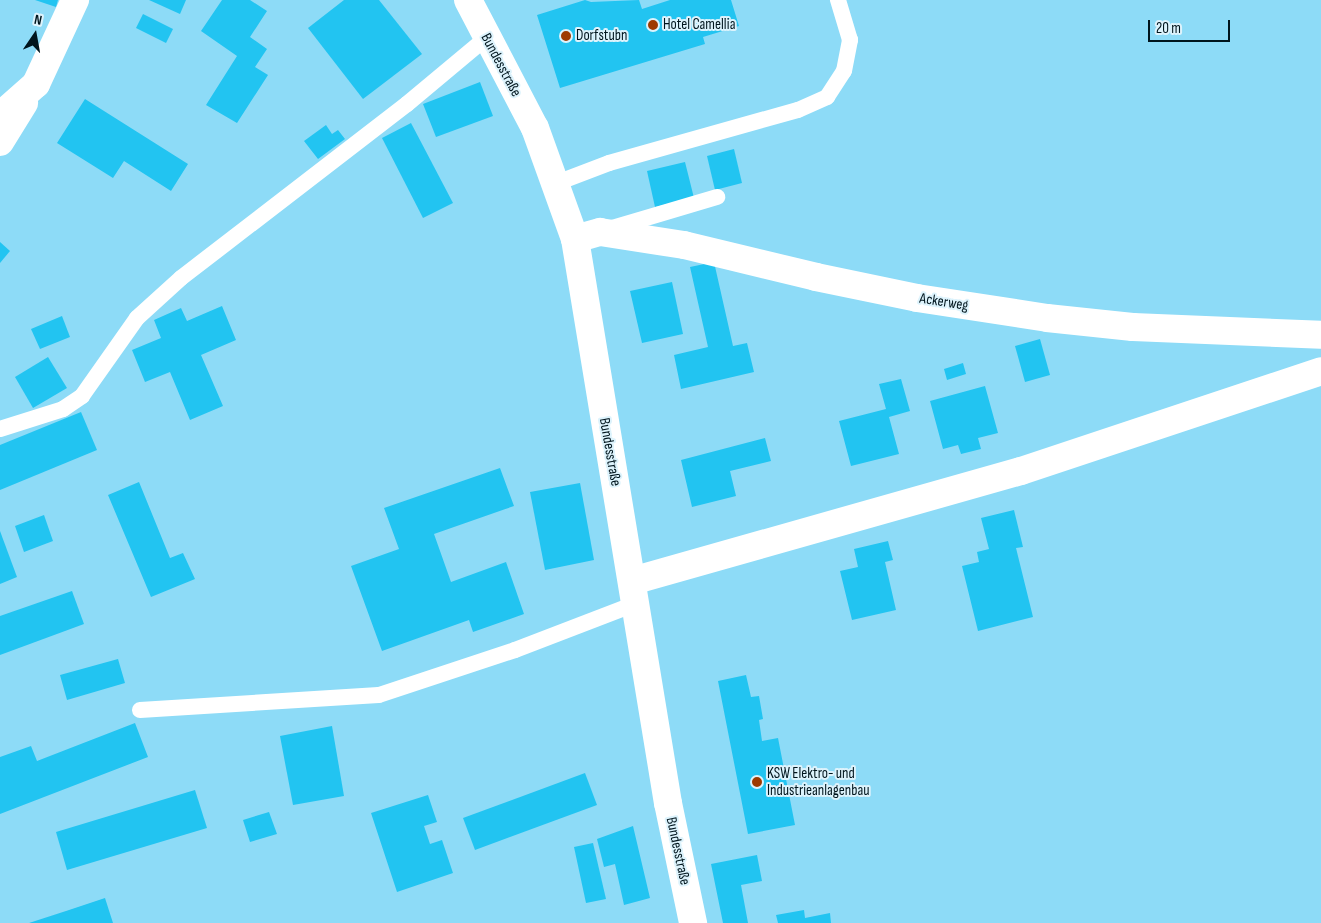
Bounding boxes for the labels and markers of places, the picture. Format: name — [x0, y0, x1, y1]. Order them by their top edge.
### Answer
place label: Hotel Camellia — [663, 16, 735, 34]
marker: Hotel Camellia — [647, 19, 659, 31]
place label: Dorfstubn — [576, 27, 627, 45]
marker: Dorfstubn — [560, 30, 572, 42]
place label: KSW Elektro- und Industrieanlagenbau — [767, 764, 869, 799]
marker: KSW Elektro- und Industrieanlagenbau — [751, 776, 763, 788]

